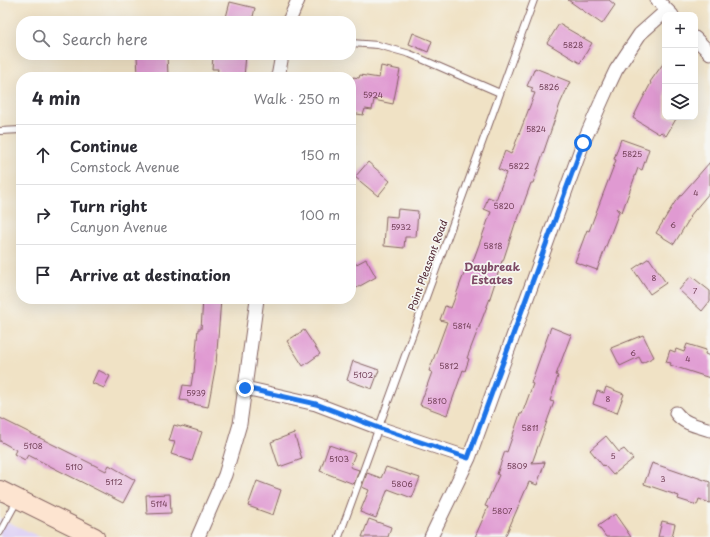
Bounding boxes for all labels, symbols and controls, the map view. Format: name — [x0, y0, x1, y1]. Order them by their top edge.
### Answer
map controls — [662, 12, 698, 120]
button: + — [662, 12, 698, 48]
search box — [16, 16, 356, 60]
icon: search — [30, 27, 52, 49]
text: Search here — [62, 27, 148, 50]
house number: 5828 — [563, 39, 583, 51]
button: − — [662, 48, 698, 84]
house number: 5826 — [539, 81, 559, 93]
button: layers — [662, 84, 698, 120]
text: 4 min — [32, 85, 80, 111]
text: Walk · 250 m — [254, 89, 340, 108]
house number: 5924 — [363, 89, 383, 101]
house number: 5824 — [526, 123, 546, 135]
text: Continue — [70, 134, 138, 157]
route start — [574, 134, 592, 152]
icon: ahead — [32, 144, 54, 166]
text: 150 m — [301, 145, 340, 164]
house number: 5825 — [622, 148, 642, 160]
text: Comstock Avenue — [70, 157, 180, 176]
house number: 5822 — [509, 160, 530, 172]
house number: 4 — [693, 187, 699, 199]
text: Turn right — [70, 194, 147, 217]
house number: 5820 — [494, 200, 515, 212]
icon: right — [32, 204, 54, 226]
text: 100 m — [300, 205, 340, 224]
text: Canyon Avenue — [70, 217, 168, 236]
street label: Point Pleasant Road — [404, 217, 450, 313]
house number: 6 — [670, 219, 676, 231]
house number: 5932 — [391, 221, 411, 233]
house number: 5818 — [484, 240, 502, 252]
district label: Daybreak Estates — [464, 258, 521, 288]
text: Arrive at destination — [70, 263, 231, 286]
icon: arrive — [32, 264, 54, 286]
house number: 8 — [652, 272, 657, 284]
house number: 7 — [693, 285, 698, 297]
house number: 5814 — [452, 320, 472, 332]
house number: 6 — [630, 347, 636, 359]
house number: 4 — [685, 353, 691, 365]
house number: 5812 — [439, 360, 459, 372]
house number: 5102 — [353, 369, 373, 381]
route end — [236, 379, 254, 397]
house number: 5939 — [186, 387, 206, 399]
house number: 8 — [606, 393, 611, 405]
house number: 5810 — [427, 395, 447, 407]
house number: 5811 — [522, 422, 538, 434]
house number: 5108 — [23, 440, 43, 452]
house number: 5 — [610, 450, 616, 462]
house number: 5103 — [329, 453, 349, 465]
house number: 5809 — [507, 460, 528, 472]
house number: 5110 — [65, 461, 83, 473]
house number: 3 — [660, 473, 666, 485]
house number: 5112 — [105, 476, 123, 488]
house number: 5806 — [391, 478, 413, 490]
house number: 5114 — [150, 498, 168, 510]
house number: 5807 — [492, 505, 513, 517]

